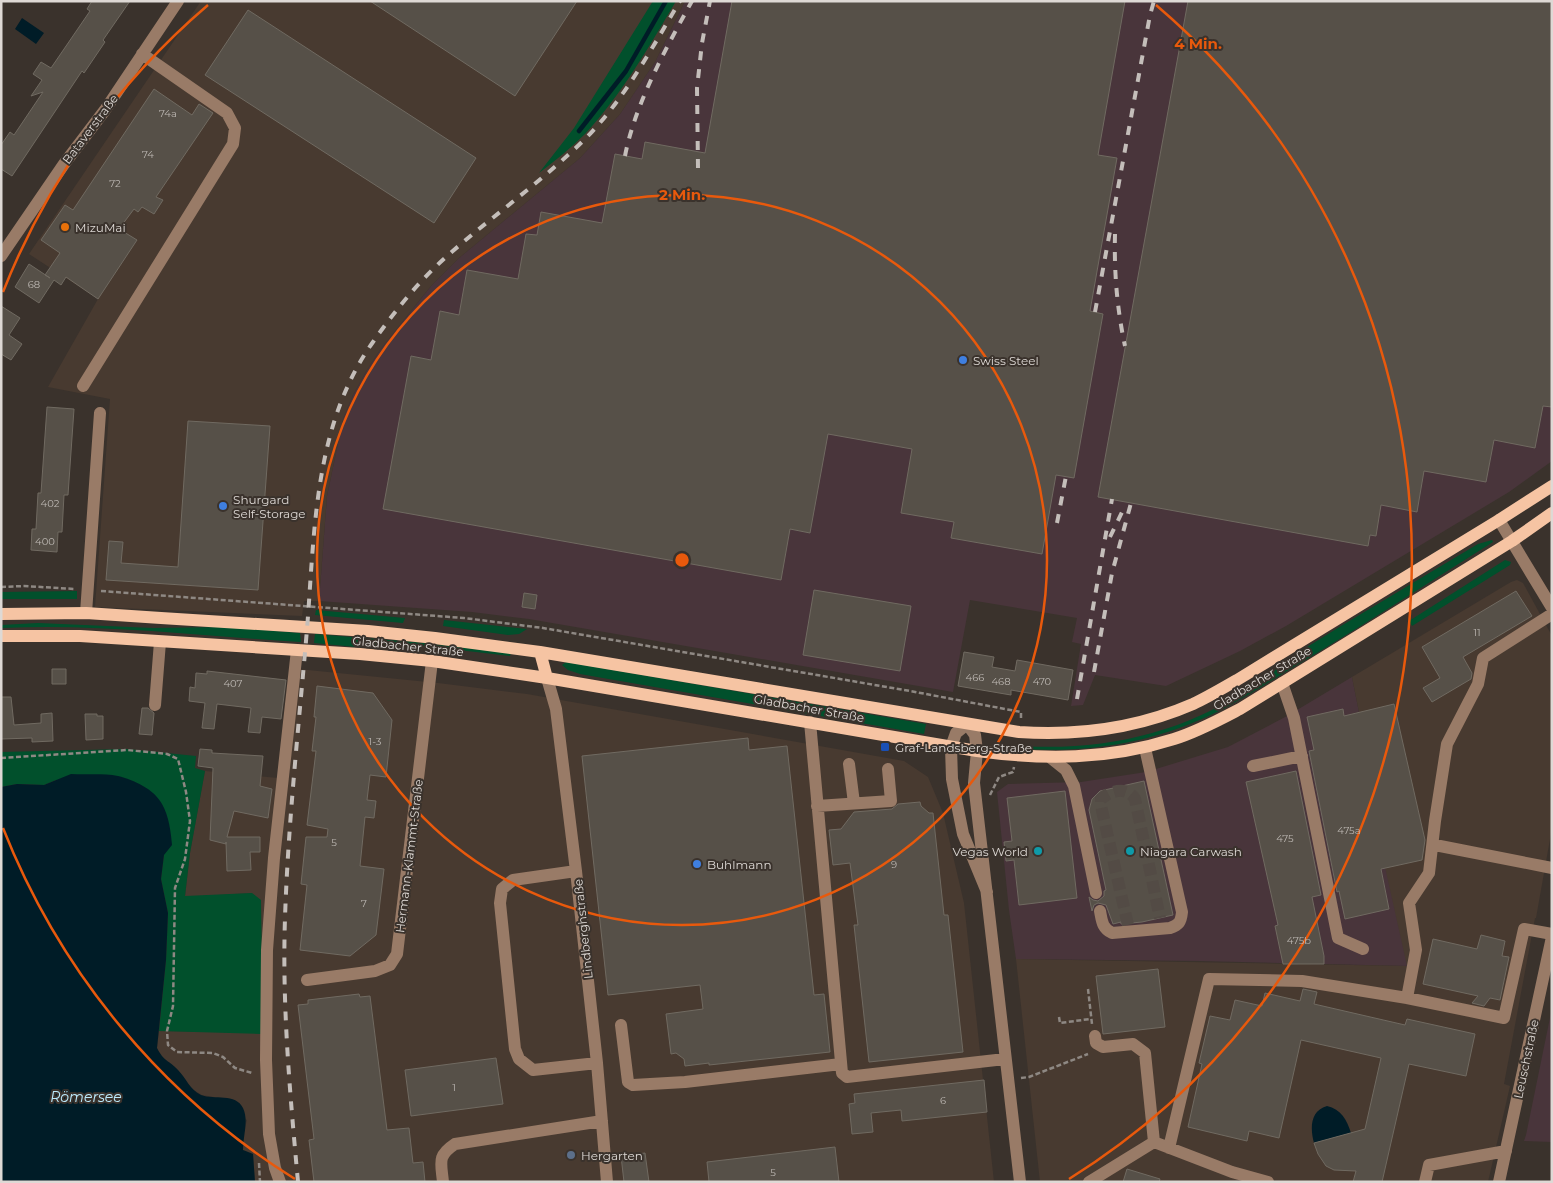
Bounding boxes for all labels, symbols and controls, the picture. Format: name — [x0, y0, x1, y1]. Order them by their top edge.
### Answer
text: 4 Min. — [1174, 34, 1222, 53]
street label: Bataverstraße — [59, 91, 121, 167]
house number: 74a — [159, 107, 177, 120]
house number: 74 — [142, 148, 154, 161]
house number: 72 — [109, 177, 121, 190]
text: 2 Min. — [659, 185, 705, 204]
place label: MizuMai — [75, 220, 126, 235]
marker: MizuMai — [59, 221, 71, 233]
house number: 68 — [28, 278, 40, 291]
place label: Swiss Steel — [973, 353, 1039, 368]
marker: Swiss Steel — [957, 354, 969, 366]
place label: Shurgard Self-Storage — [233, 492, 306, 521]
house number: 402 — [41, 497, 60, 510]
marker: Shurgard Self-Storage — [217, 500, 229, 512]
house number: 400 — [35, 535, 55, 548]
centre of rings — [673, 551, 691, 569]
house number: 11 — [1473, 626, 1481, 639]
street label: Gladbacher Straße — [352, 633, 464, 659]
street label: Gladbacher Straße — [1210, 643, 1314, 713]
house number: 466 — [966, 671, 984, 684]
house number: 468 — [991, 675, 1011, 688]
house number: 470 — [1033, 675, 1052, 688]
house number: 407 — [223, 677, 243, 690]
street label: Gladbacher Straße — [753, 691, 865, 725]
house number: 1-3 — [369, 735, 382, 748]
place label: Graf-Landsberg-Straße — [895, 740, 1032, 755]
marker: Graf-Landsberg-Straße — [879, 741, 891, 753]
street label: Hermann-Klammt-Straße — [392, 778, 426, 934]
house number: 475a — [1337, 824, 1361, 837]
house number: 475 — [1276, 832, 1294, 845]
house number: 5 — [331, 836, 337, 849]
place label: Vegas World — [952, 844, 1028, 859]
place label: Niagara Carwash — [1140, 844, 1242, 859]
marker: Vegas World — [1032, 845, 1044, 857]
marker: Niagara Carwash — [1124, 845, 1136, 857]
place label: Buhlmann — [707, 857, 772, 872]
marker: Buhlmann — [691, 858, 703, 870]
house number: 9 — [891, 858, 897, 871]
street label: Lindberghstraße — [570, 878, 596, 980]
house number: 7 — [361, 897, 367, 910]
house number: 475b — [1287, 934, 1311, 947]
street label: Leuschstraße — [1510, 1018, 1542, 1100]
house number: 1 — [452, 1081, 456, 1094]
water label: Römersee — [50, 1088, 122, 1106]
house number: 6 — [940, 1094, 946, 1107]
place label: Hergarten — [581, 1148, 643, 1163]
marker: Hergarten — [565, 1149, 577, 1161]
house number: 5 — [770, 1166, 776, 1179]

